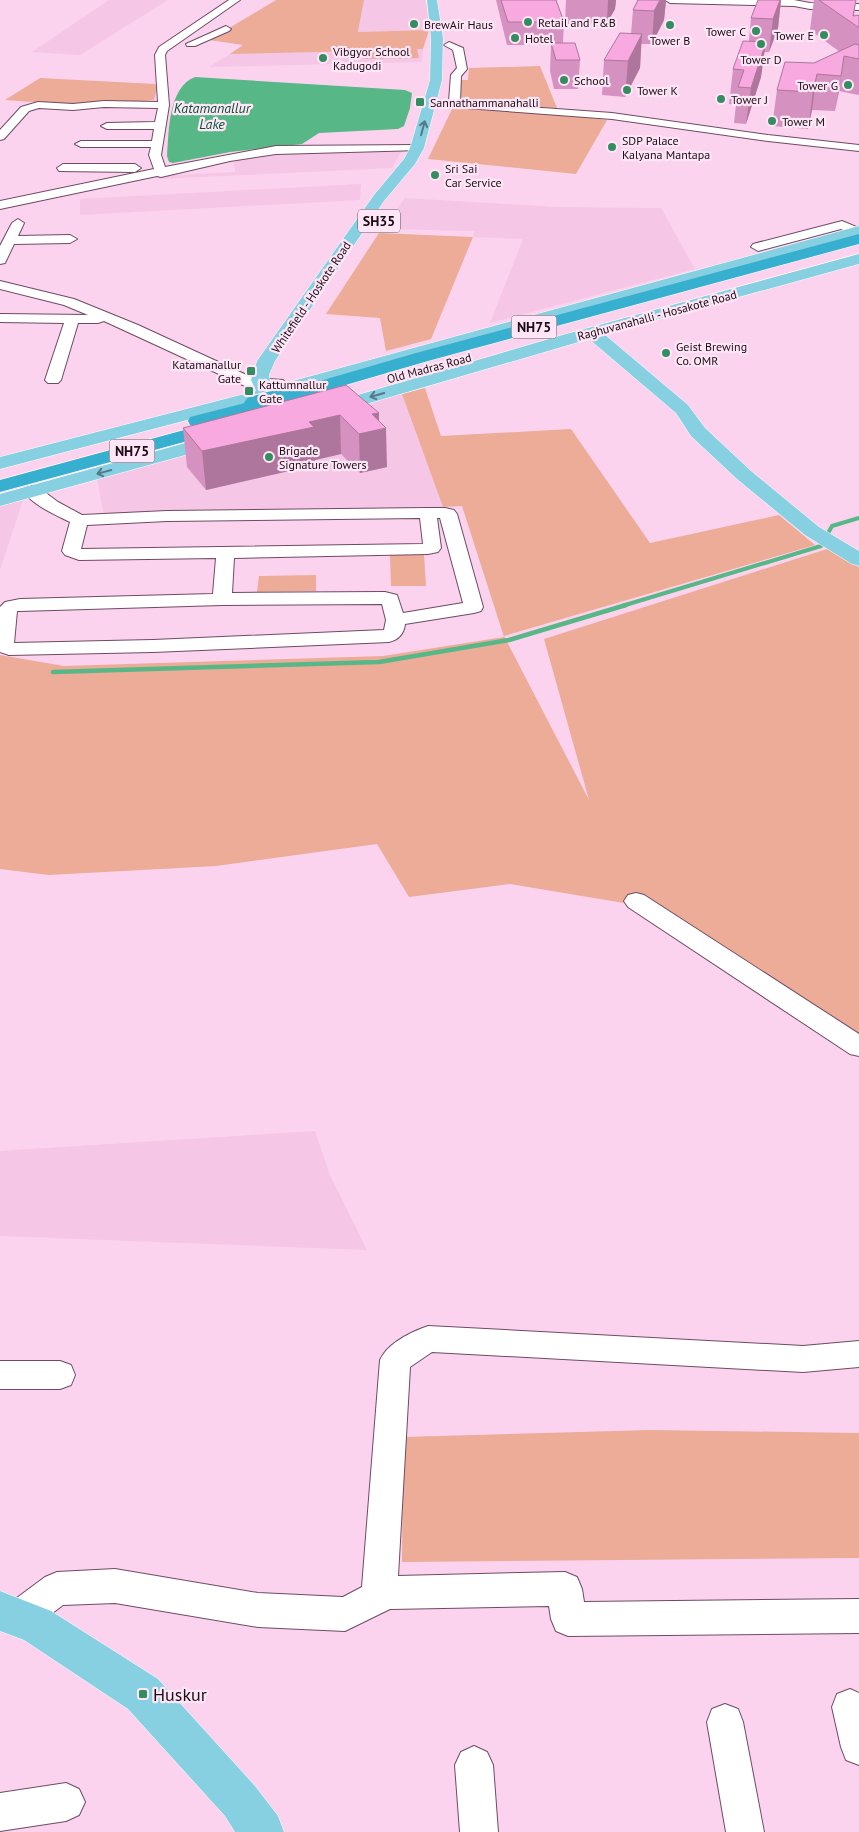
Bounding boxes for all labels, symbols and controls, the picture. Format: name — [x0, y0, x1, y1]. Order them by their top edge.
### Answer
place label: Retail and F&B — [538, 15, 616, 30]
marker: Retail and F&B — [522, 16, 534, 28]
place label: BrewAir Haus — [424, 17, 493, 32]
marker: BrewAir Haus — [408, 18, 420, 30]
marker: Tower B — [664, 19, 676, 31]
place label: Tower C — [706, 24, 746, 39]
marker: Tower C — [750, 25, 762, 37]
place label: Tower E — [774, 28, 814, 43]
marker: Tower E — [818, 29, 830, 41]
place label: Hotel — [525, 31, 554, 46]
marker: Hotel — [509, 32, 521, 44]
place label: Tower B — [650, 33, 690, 48]
marker: Tower D — [755, 38, 767, 50]
place label: Vibgyor School Kadugodi — [332, 44, 410, 73]
marker: Vibgyor School Kadugodi — [317, 52, 329, 64]
place label: Tower D — [740, 52, 782, 67]
place label: School — [574, 73, 609, 88]
marker: School — [558, 74, 570, 86]
place label: Tower G — [797, 78, 838, 93]
marker: Tower G — [842, 79, 854, 91]
place label: Tower K — [637, 83, 678, 98]
marker: Tower K — [621, 84, 633, 96]
place label: Tower J — [731, 92, 768, 107]
marker: Tower J — [715, 93, 727, 105]
place label: Sannathammanahalli — [430, 95, 539, 110]
marker: Sannathammanahalli — [414, 96, 426, 108]
water label: Katamanallur Lake — [174, 99, 252, 133]
place label: Tower M — [782, 114, 825, 129]
marker: Tower M — [766, 115, 778, 127]
one-way arrow — [418, 120, 428, 136]
place label: SDP Palace Kalyana Mantapa — [622, 133, 710, 162]
marker: SDP Palace Kalyana Mantapa — [606, 141, 618, 153]
place label: Sri Sai Car Service — [445, 161, 502, 190]
marker: Sri Sai Car Service — [429, 169, 441, 181]
road number: SH35 — [358, 210, 400, 232]
street label: Whitefield - Hoskote Road — [268, 238, 354, 356]
street label: Raghuvanahalli - Hosakote Road — [576, 286, 738, 344]
road number: NH75 — [512, 316, 556, 338]
place label: Geist Brewing Co. OMR — [676, 339, 747, 368]
marker: Geist Brewing Co. OMR — [660, 347, 672, 359]
street label: Old Madras Road — [385, 350, 473, 386]
place label: Katamanallur Gate — [172, 357, 241, 386]
marker: Katamanallur Gate — [245, 365, 257, 377]
place label: Kattumnallur Gate — [259, 377, 326, 406]
marker: Kattumnallur Gate — [243, 385, 255, 397]
one-way arrow — [370, 391, 386, 400]
road number: NH75 — [110, 440, 154, 462]
place label: Brigade Signature Towers — [279, 443, 366, 472]
marker: Brigade Signature Towers — [263, 451, 275, 463]
one-way arrow — [96, 468, 112, 477]
place label: Huskur — [153, 1683, 207, 1706]
marker: Huskur — [137, 1688, 149, 1700]

